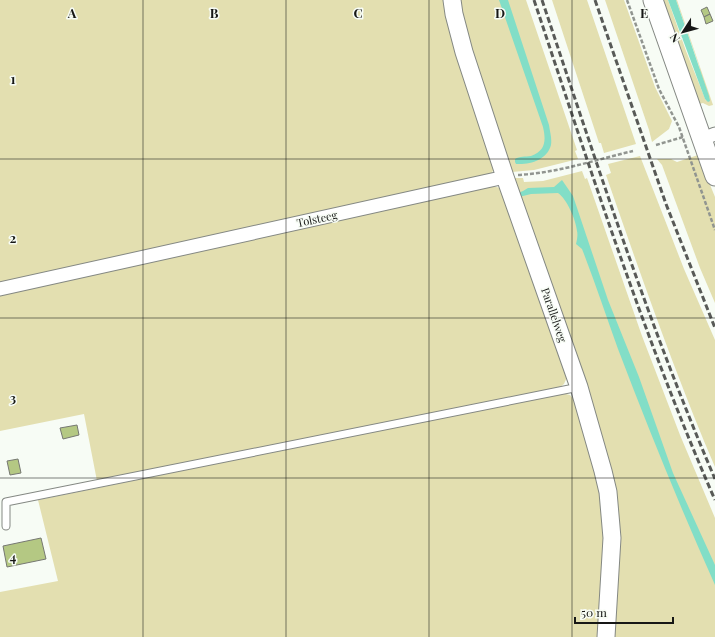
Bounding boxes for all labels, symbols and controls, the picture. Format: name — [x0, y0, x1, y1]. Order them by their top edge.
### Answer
text: A — [67, 4, 77, 21]
text: B — [210, 4, 219, 21]
text: C — [353, 4, 363, 21]
text: D — [495, 4, 505, 21]
text: E — [640, 4, 648, 21]
north arrow — [663, 12, 703, 52]
text: N — [666, 31, 683, 46]
text: 1 — [11, 70, 16, 87]
street label: Tolsteeg — [295, 207, 339, 230]
text: 2 — [10, 229, 17, 246]
street label: Parallelweg — [538, 286, 571, 344]
text: 3 — [10, 389, 16, 406]
text: 4 — [10, 548, 17, 565]
scale bar — [575, 599, 673, 625]
text: 50 m — [581, 604, 607, 620]

